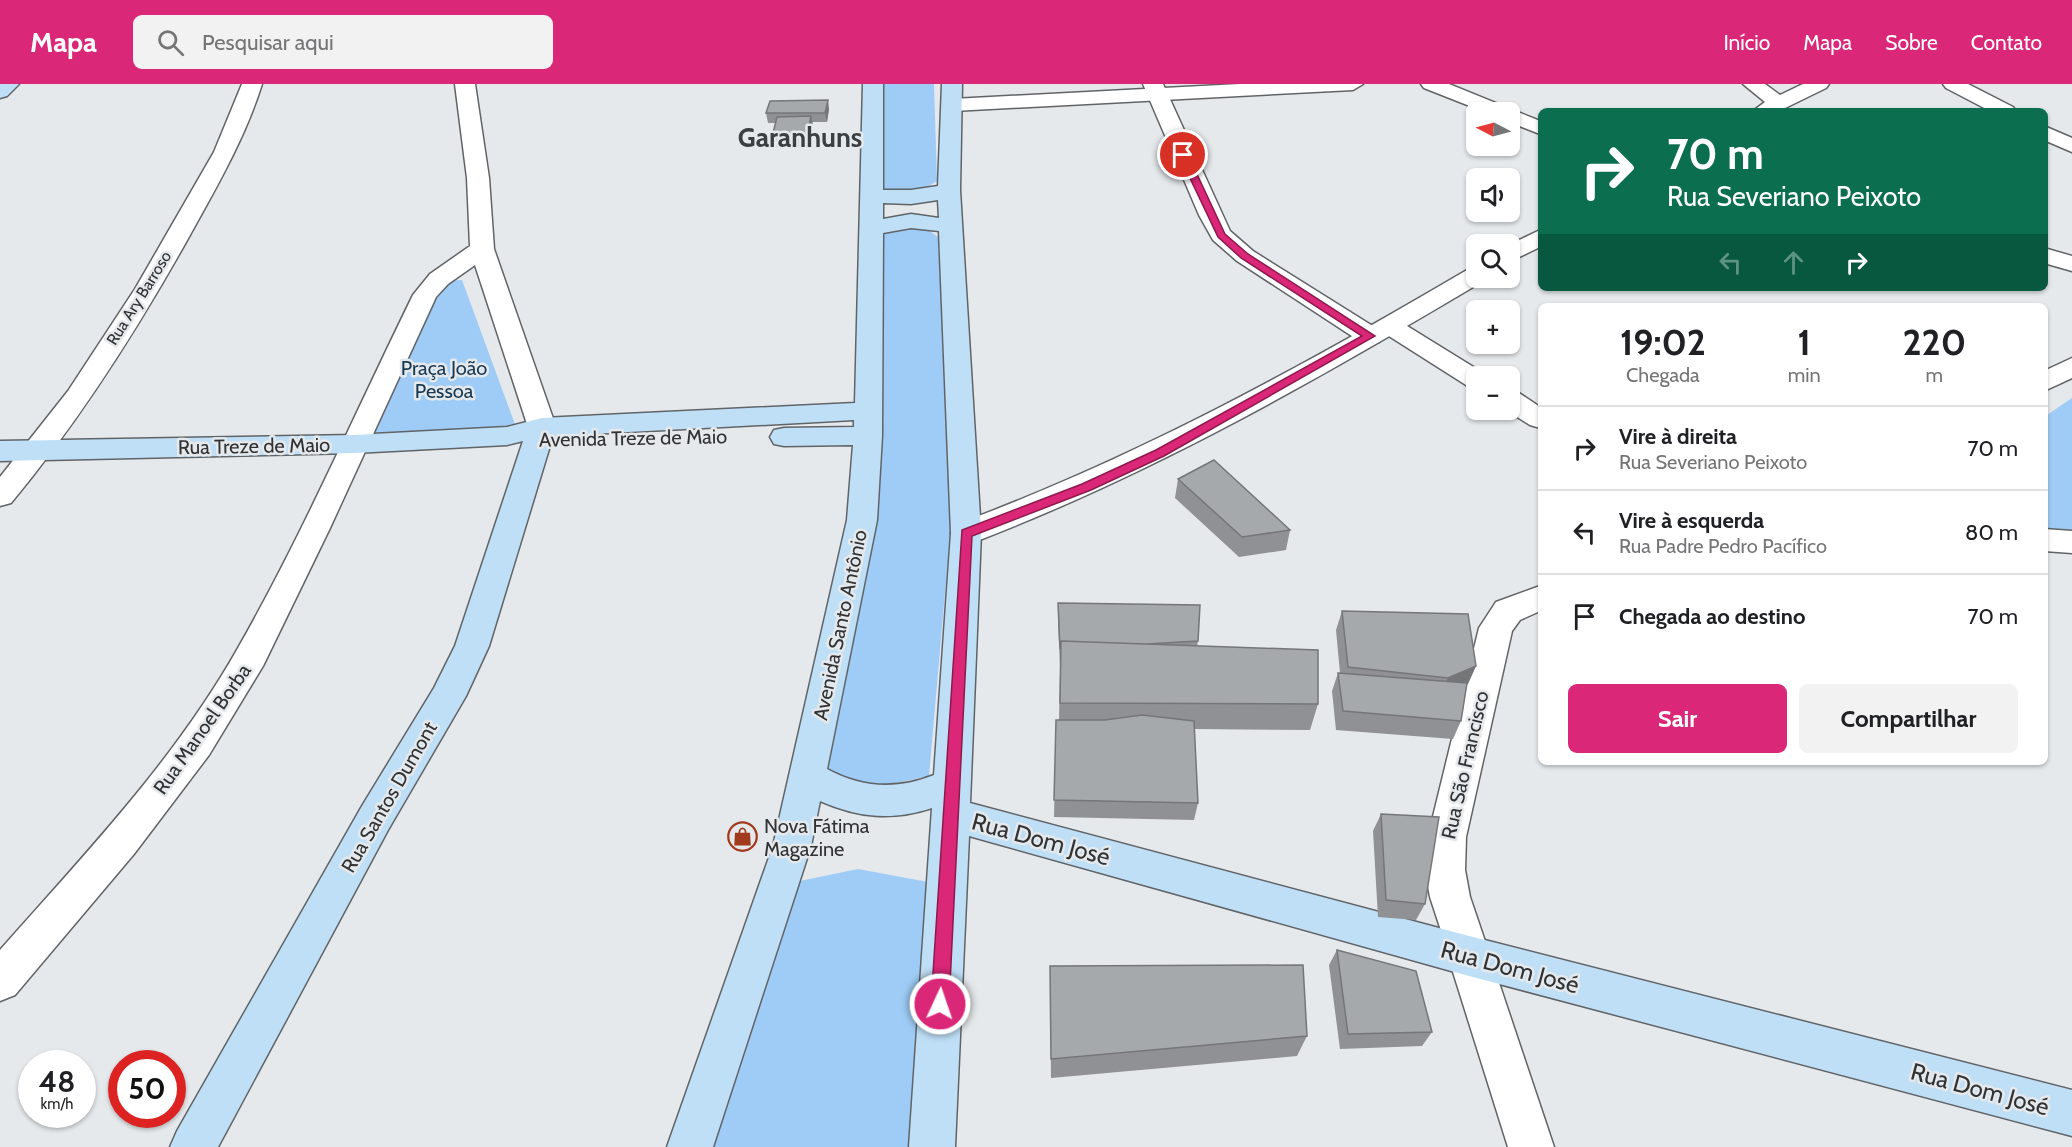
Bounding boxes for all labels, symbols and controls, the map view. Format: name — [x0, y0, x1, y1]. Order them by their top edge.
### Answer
search box — [133, 15, 553, 69]
text: Mapa — [30, 25, 97, 59]
icon: search — [154, 26, 187, 59]
text: Pesquisar aqui — [202, 29, 334, 56]
text: Início — [1723, 30, 1770, 55]
text: Mapa — [1803, 30, 1852, 55]
text: Sobre — [1885, 30, 1938, 55]
text: Contato — [1971, 30, 2042, 55]
north arrow — [1466, 102, 1520, 156]
map controls — [1466, 102, 1520, 420]
district label: Garanhuns — [738, 121, 862, 154]
text: 70 m — [1667, 128, 1764, 180]
pin — [1157, 129, 1208, 180]
icon: right — [1568, 132, 1646, 210]
icon: arrive — [1166, 138, 1199, 171]
button: sound — [1466, 168, 1520, 222]
text: Rua Severiano Peixoto — [1667, 180, 1921, 213]
button: search — [1466, 234, 1520, 288]
icon: left — [1714, 246, 1747, 279]
icon: ahead — [1777, 246, 1810, 279]
icon: right — [1840, 246, 1873, 279]
street label: Rua Ary Barroso — [103, 247, 176, 348]
button: + — [1466, 300, 1520, 354]
text: 19:02 — [1620, 320, 1706, 364]
text: 1 — [1798, 320, 1811, 364]
text: 220 — [1903, 320, 1966, 364]
park label: Praça João Pessoa — [401, 356, 487, 403]
text: Chegada — [1626, 363, 1700, 387]
text: min — [1788, 363, 1821, 387]
text: m — [1926, 363, 1943, 387]
button: − — [1466, 366, 1520, 420]
text: Vire à direita — [1619, 423, 1737, 450]
street label: Avenida Treze de Maio — [539, 424, 727, 452]
icon: right — [1568, 432, 1601, 465]
street label: Rua Treze de Maio — [178, 433, 330, 459]
text: 70 m — [1968, 435, 2018, 462]
text: Rua Severiano Peixoto — [1619, 450, 1807, 474]
text: Vire à esquerda — [1619, 507, 1764, 534]
icon: left — [1568, 516, 1601, 549]
text: 80 m — [1965, 519, 2018, 546]
street label: Avenida Santo Antônio — [808, 528, 872, 722]
text: Rua Padre Pedro Pacífico — [1619, 534, 1827, 558]
icon: arrive — [1568, 600, 1601, 633]
text: Chegada ao destino — [1619, 603, 1805, 630]
text: 70 m — [1968, 603, 2018, 630]
street label: Rua Manoel Borba — [148, 659, 256, 799]
button: Sair — [1568, 684, 1787, 753]
button: Compartilhar — [1799, 684, 2018, 753]
street label: Rua São Francisco — [1436, 689, 1494, 841]
street label: Rua Santos Dumont — [336, 717, 442, 877]
street label: Rua Dom José — [969, 807, 1113, 871]
place label: Nova Fátima Magazine — [764, 814, 870, 861]
shop icon: Nova Fátima Magazine — [727, 821, 759, 853]
street label: Rua Dom José — [1438, 935, 1582, 999]
position arrow — [908, 972, 972, 1036]
speed limit sign: 50 — [108, 1050, 186, 1128]
street label: Rua Dom José — [1908, 1057, 2052, 1121]
text: 48 — [39, 1063, 75, 1100]
text: km/h — [41, 1095, 73, 1113]

